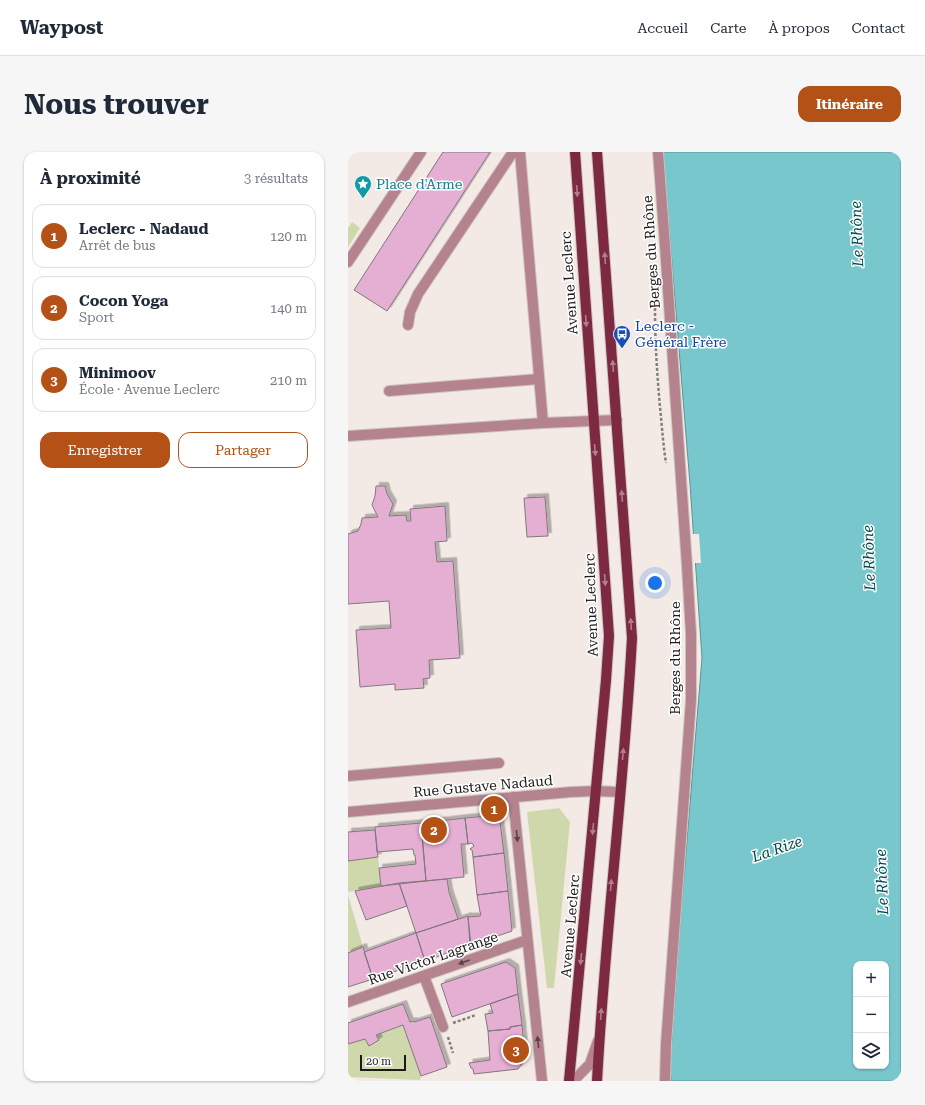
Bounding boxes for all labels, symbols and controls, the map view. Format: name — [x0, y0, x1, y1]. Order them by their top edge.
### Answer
text: Waypost — [20, 16, 103, 39]
text: Accueil — [637, 20, 688, 36]
text: Carte — [710, 20, 747, 36]
text: À propos — [769, 20, 830, 36]
text: Contact — [852, 20, 905, 36]
button: Itinéraire — [798, 86, 901, 122]
text: Nous trouver — [24, 88, 209, 121]
text: À proximité — [40, 168, 141, 188]
text: 3 résultats — [244, 171, 308, 186]
place icon: Place d'Arme — [353, 174, 373, 199]
place label: Place d'Arme — [376, 176, 463, 192]
one-way arrow — [574, 185, 581, 197]
street label: Berges du Rhône — [639, 195, 663, 309]
water label: Le Rhône — [847, 200, 867, 268]
text: Leclerc - Nadaud — [79, 220, 208, 238]
text: 1 — [50, 229, 58, 244]
text: 120 m — [270, 229, 307, 244]
street label: Avenue Leclerc — [557, 231, 581, 335]
text: Arrêt de bus — [79, 238, 155, 253]
one-way arrow — [601, 252, 608, 264]
text: Cocon Yoga — [79, 292, 168, 310]
text: 2 — [50, 301, 58, 316]
text: 140 m — [270, 301, 307, 316]
text: Sport — [79, 310, 114, 325]
one-way arrow — [582, 315, 589, 327]
place label: Leclerc - Général Frère — [635, 318, 727, 350]
bus stop icon: Leclerc - Général Frère — [612, 324, 632, 349]
one-way arrow — [609, 360, 616, 372]
text: Minimoov — [79, 364, 156, 382]
text: 3 — [50, 373, 58, 388]
text: 210 m — [270, 373, 307, 388]
text: École · Avenue Leclerc — [79, 382, 220, 397]
button: Enregistrer — [40, 432, 170, 468]
button: Partager — [178, 432, 308, 468]
one-way arrow — [592, 444, 599, 456]
one-way arrow — [618, 490, 625, 502]
water label: Le Rhône — [859, 524, 879, 592]
street label: Avenue Leclerc — [581, 553, 601, 657]
your location — [645, 573, 665, 593]
one-way arrow — [601, 574, 608, 586]
street label: Berges du Rhône — [667, 601, 683, 715]
one-way arrow — [628, 618, 635, 630]
one-way arrow — [620, 748, 627, 760]
street label: Rue Gustave Nadaud — [412, 772, 554, 800]
pin: 1 — [481, 794, 507, 824]
pin: 2 — [421, 815, 447, 845]
one-way arrow — [589, 823, 596, 835]
one-way arrow — [513, 829, 520, 842]
water label: La Rize — [748, 832, 805, 866]
water label: Le Rhône — [872, 848, 892, 916]
street label: Avenue Leclerc — [558, 874, 582, 978]
one-way arrow — [608, 879, 615, 891]
street label: Rue Victor Lagrange — [366, 928, 500, 988]
one-way arrow — [577, 953, 584, 965]
one-way arrow — [458, 959, 470, 965]
map controls — [853, 961, 889, 1069]
button: + — [853, 961, 889, 997]
button: − — [853, 997, 889, 1033]
one-way arrow — [597, 1008, 604, 1020]
button: layers — [853, 1033, 889, 1069]
pin: 3 — [503, 1035, 529, 1065]
one-way arrow — [534, 1036, 541, 1048]
scale bar — [360, 1053, 406, 1072]
text: 20 m — [366, 1055, 391, 1068]

